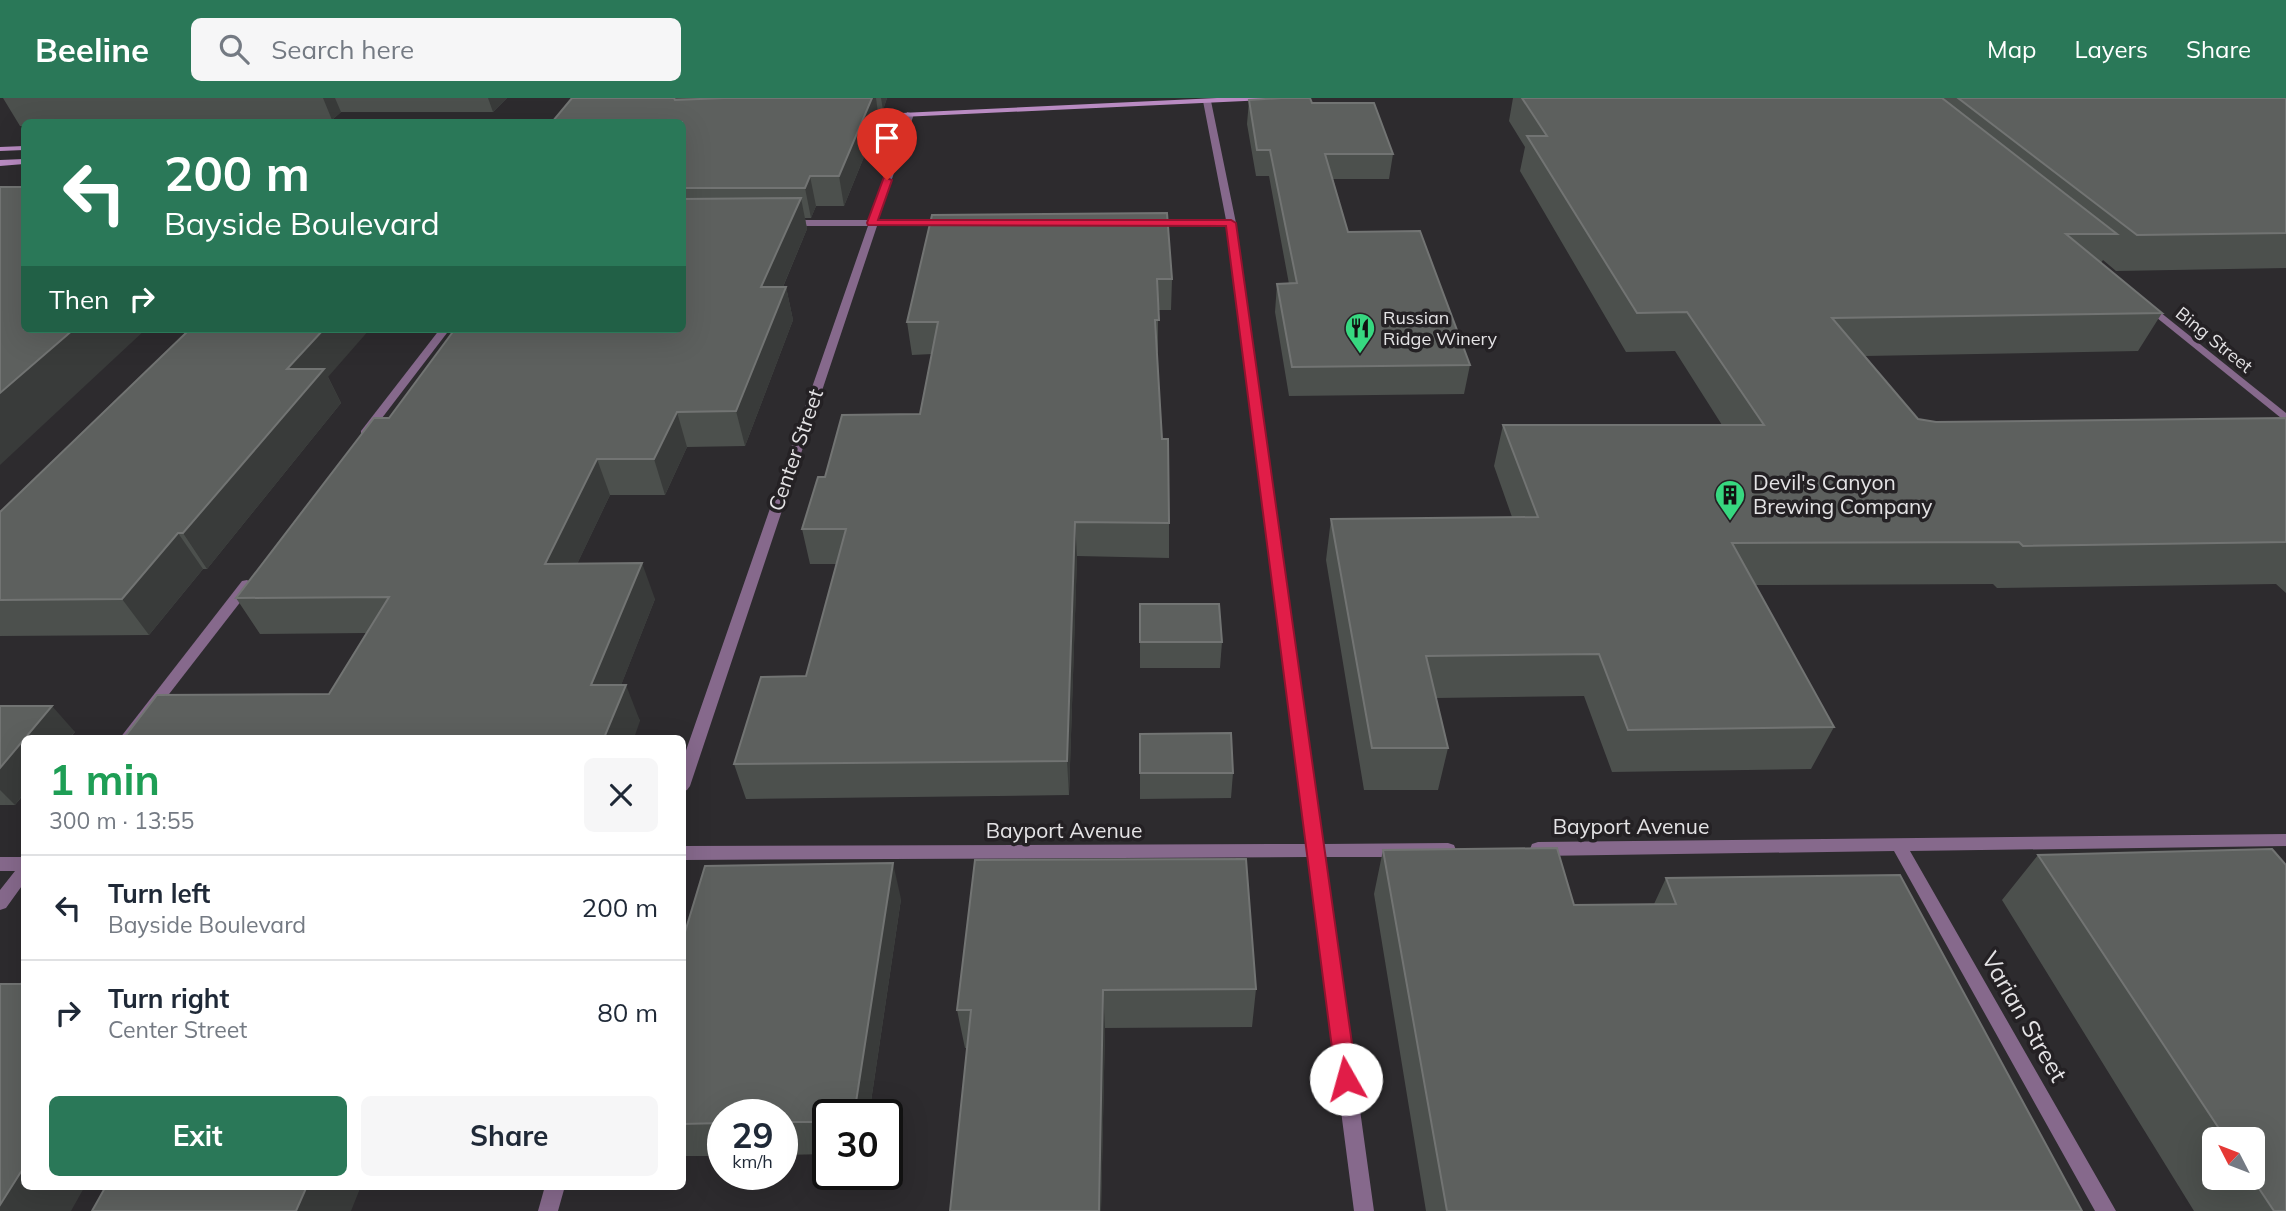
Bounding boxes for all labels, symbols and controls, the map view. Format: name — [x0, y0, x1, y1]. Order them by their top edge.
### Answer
search box — [191, 18, 681, 81]
text: Beeline — [35, 29, 149, 70]
icon: search — [215, 30, 253, 68]
text: Search here — [271, 33, 414, 66]
text: Map — [1987, 34, 2036, 64]
text: Layers — [2074, 34, 2148, 64]
text: Share — [2186, 34, 2251, 64]
pin — [857, 108, 917, 180]
icon: arrive — [868, 119, 906, 157]
text: 200 m — [164, 142, 310, 203]
icon: left — [49, 147, 140, 238]
text: Bayside Boulevard — [164, 203, 440, 243]
icon: right — [123, 280, 161, 318]
text: Then — [49, 283, 109, 316]
street label: Bing Street — [2171, 302, 2257, 378]
place label: Russian Ridge Winery — [1383, 306, 1498, 350]
restaurant icon: Russian Ridge Winery — [1343, 311, 1377, 355]
street label: Center Street — [762, 385, 828, 514]
place label: Devil's Canyon Brewing Company — [1753, 469, 1932, 519]
building icon: Devil's Canyon Brewing Company — [1713, 478, 1747, 522]
text: 1 min — [49, 753, 160, 806]
button: close — [584, 758, 658, 832]
text: 300 m · 13:55 — [49, 806, 194, 835]
street label: Bayport Avenue — [1553, 813, 1709, 839]
street label: Bayport Avenue — [986, 817, 1142, 843]
text: Turn left — [108, 877, 210, 910]
icon: left — [49, 889, 87, 927]
text: 200 m — [582, 891, 658, 924]
text: Bayside Boulevard — [108, 910, 306, 939]
street label: Varian Street — [1976, 946, 2074, 1087]
text: Turn right — [108, 982, 229, 1015]
icon: right — [49, 994, 87, 1032]
text: 80 m — [597, 996, 658, 1029]
text: Center Street — [108, 1015, 247, 1044]
position arrow — [1309, 1042, 1383, 1116]
button: Exit — [49, 1096, 347, 1176]
button: Share — [361, 1096, 658, 1176]
speed limit sign: 30 — [812, 1099, 903, 1190]
text: 29 — [731, 1113, 774, 1157]
north arrow — [2202, 1127, 2264, 1190]
map controls — [2202, 1127, 2265, 1190]
text: km/h — [732, 1150, 773, 1173]

